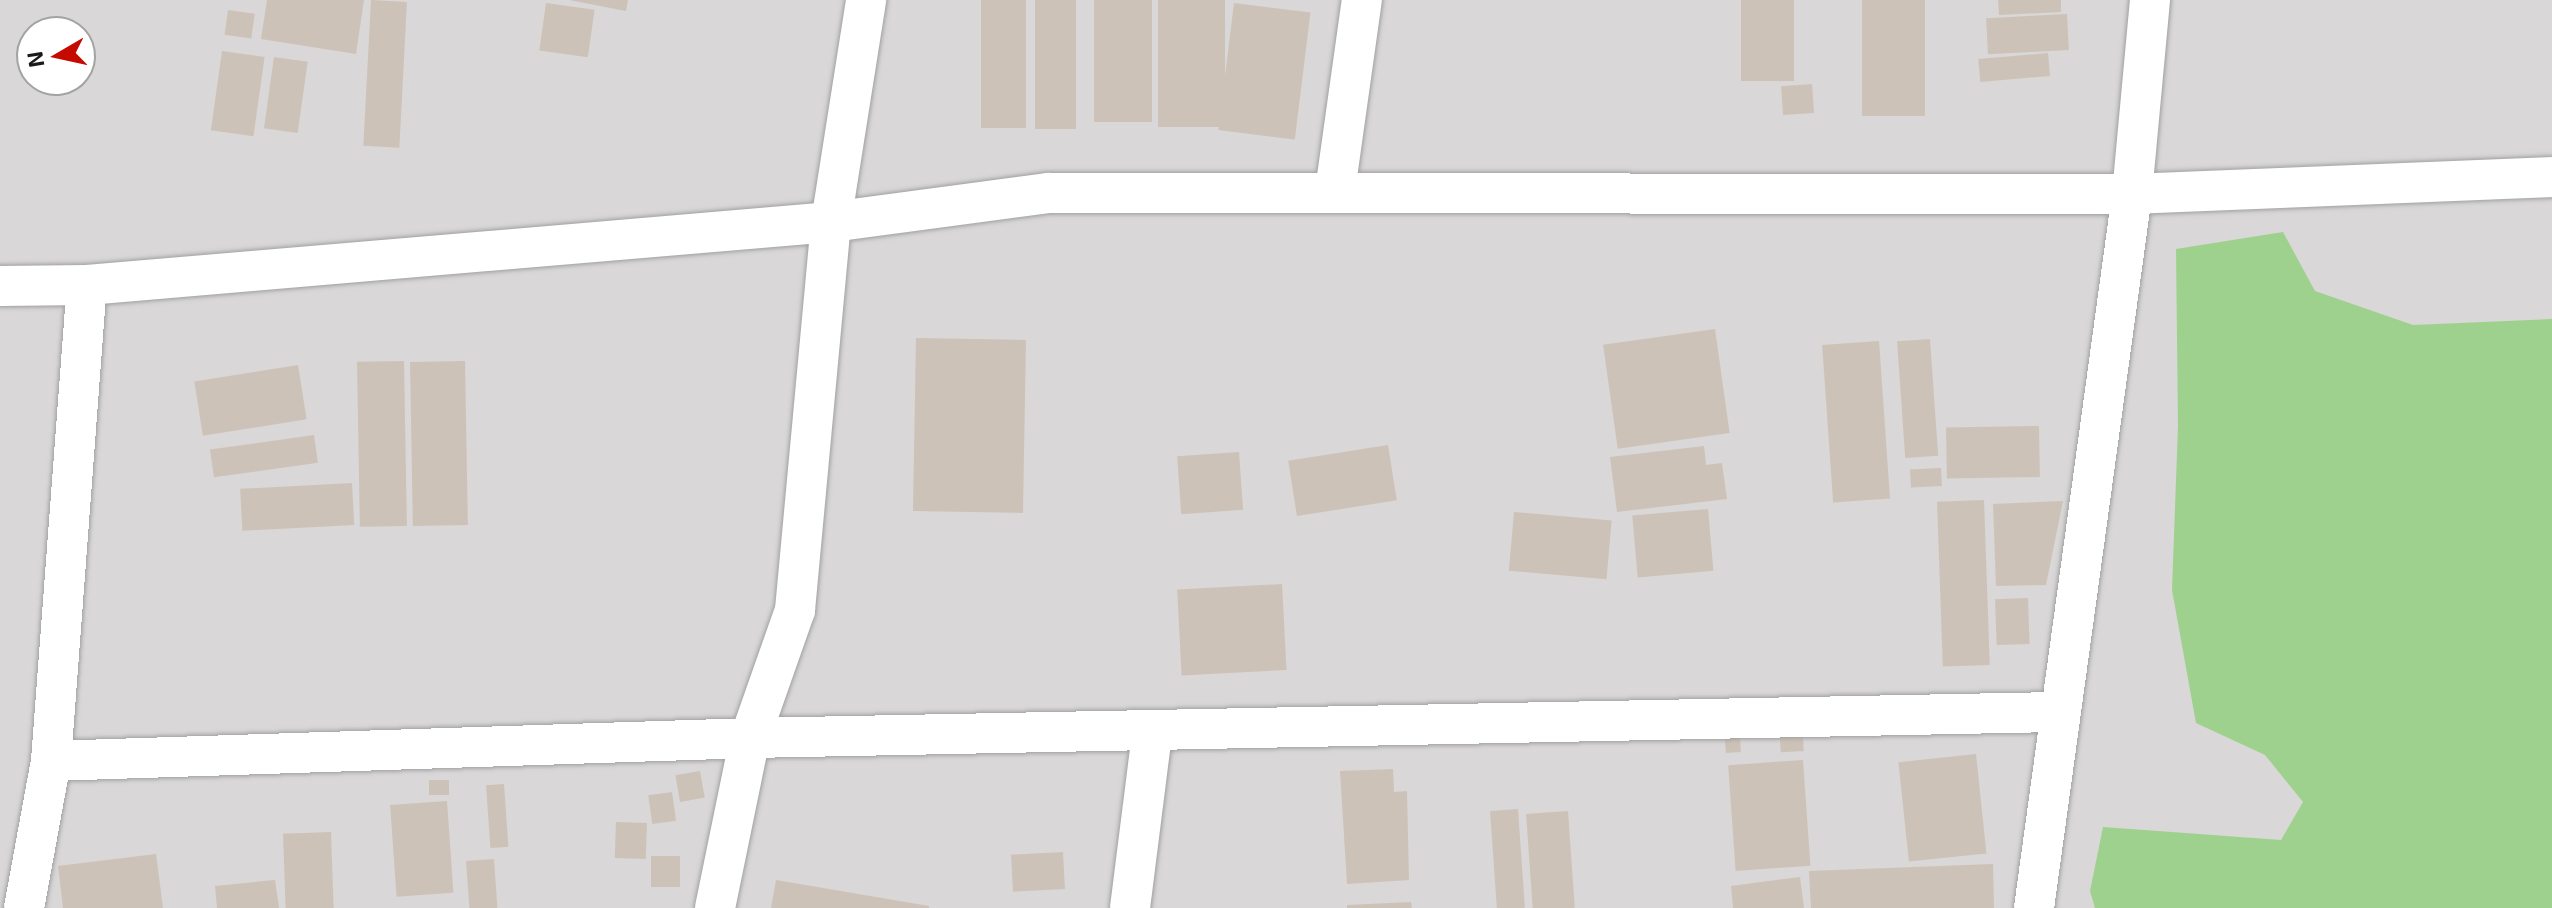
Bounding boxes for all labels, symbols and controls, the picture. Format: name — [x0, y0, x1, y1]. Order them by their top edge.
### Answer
north arrow — [16, 16, 96, 96]
text: N — [20, 50, 48, 69]

